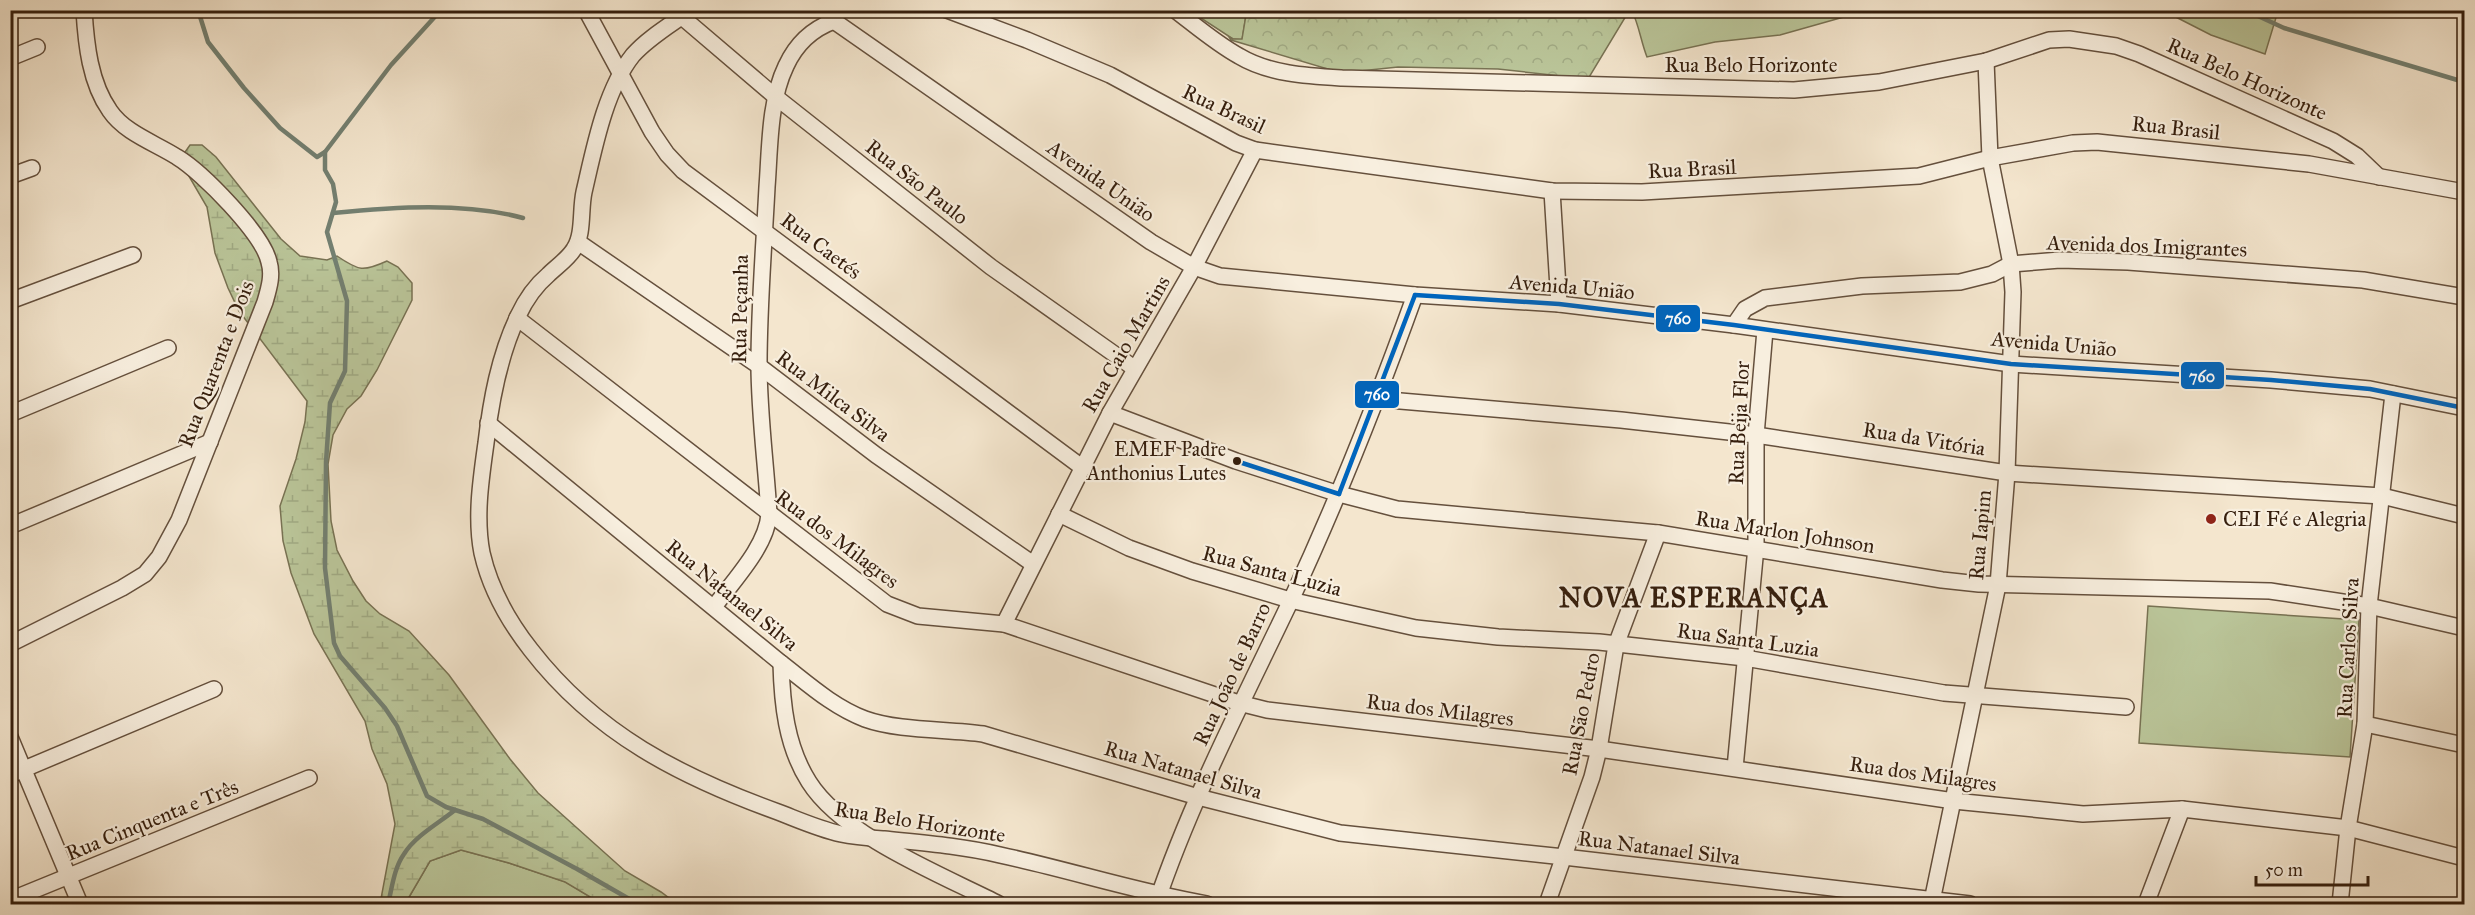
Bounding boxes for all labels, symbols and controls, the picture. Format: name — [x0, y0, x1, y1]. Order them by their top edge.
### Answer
street label: Rua Belo Horizonte — [2163, 32, 2331, 126]
street label: Rua Belo Horizonte — [1665, 52, 1838, 78]
street label: Rua Brasil — [1178, 78, 1270, 140]
street label: Rua Brasil — [2130, 110, 2222, 146]
street label: Rua São Paulo — [860, 134, 974, 230]
street label: Avenida União — [1041, 134, 1160, 228]
street label: Rua Brasil — [1647, 154, 1737, 184]
street label: Rua Caetés — [775, 207, 867, 285]
street label: Avenida dos Imigrantes — [2045, 229, 2248, 262]
street label: Rua Peçanha — [726, 254, 754, 364]
street label: Avenida União — [1507, 268, 1636, 305]
street label: Rua Caio Martins — [1076, 271, 1176, 417]
street label: Rua Quarenta e Dois — [172, 277, 260, 451]
line badge: 760 — [1655, 304, 1701, 333]
text: 760 — [1665, 309, 1691, 328]
street label: Avenida União — [1989, 325, 2118, 362]
street label: Rua Milca Silva — [771, 344, 895, 448]
street label: Rua Beija Flor — [1723, 360, 1755, 486]
line badge: 760 — [2180, 361, 2225, 390]
text: 760 — [2189, 367, 2215, 386]
line badge: 760 — [1354, 380, 1400, 409]
text: 760 — [1364, 385, 1390, 404]
street label: Rua da Vitória — [1861, 416, 1987, 462]
place label: EMEF Padre Anthonius Lutes — [1086, 437, 1226, 485]
marker: EMEF Padre Anthonius Lutes — [1231, 455, 1243, 467]
street label: Rua dos Milagres — [770, 484, 904, 594]
street label: Rua Iapim — [1963, 488, 1997, 581]
street label: Rua Marlon Johnson — [1694, 505, 1876, 559]
place label: CEI Fé e Alegria — [2223, 506, 2367, 532]
marker: CEI Fé e Alegria — [2204, 512, 2218, 526]
street label: Rua Natanael Silva — [660, 534, 804, 656]
street label: Rua Santa Luzia — [1199, 540, 1345, 602]
street label: Rua Carlos Silva — [2331, 577, 2365, 719]
district label: NOVA ESPERANÇA — [1559, 581, 1829, 615]
street label: Rua João de Barro — [1187, 598, 1277, 750]
street label: Rua Santa Luzia — [1675, 617, 1821, 663]
street label: Rua São Pedro — [1556, 650, 1606, 778]
street label: Rua dos Milagres — [1365, 688, 1515, 732]
street label: Rua Natanael Silva — [1101, 735, 1265, 805]
street label: Rua dos Milagres — [1848, 751, 1998, 797]
street label: Rua Cinquenta e Três — [62, 773, 242, 867]
street label: Rua Belo Horizonte — [833, 796, 1008, 848]
street label: Rua Natanael Silva — [1576, 825, 1742, 871]
scale bar — [2256, 849, 2368, 887]
text: 50 m — [2265, 859, 2303, 881]

